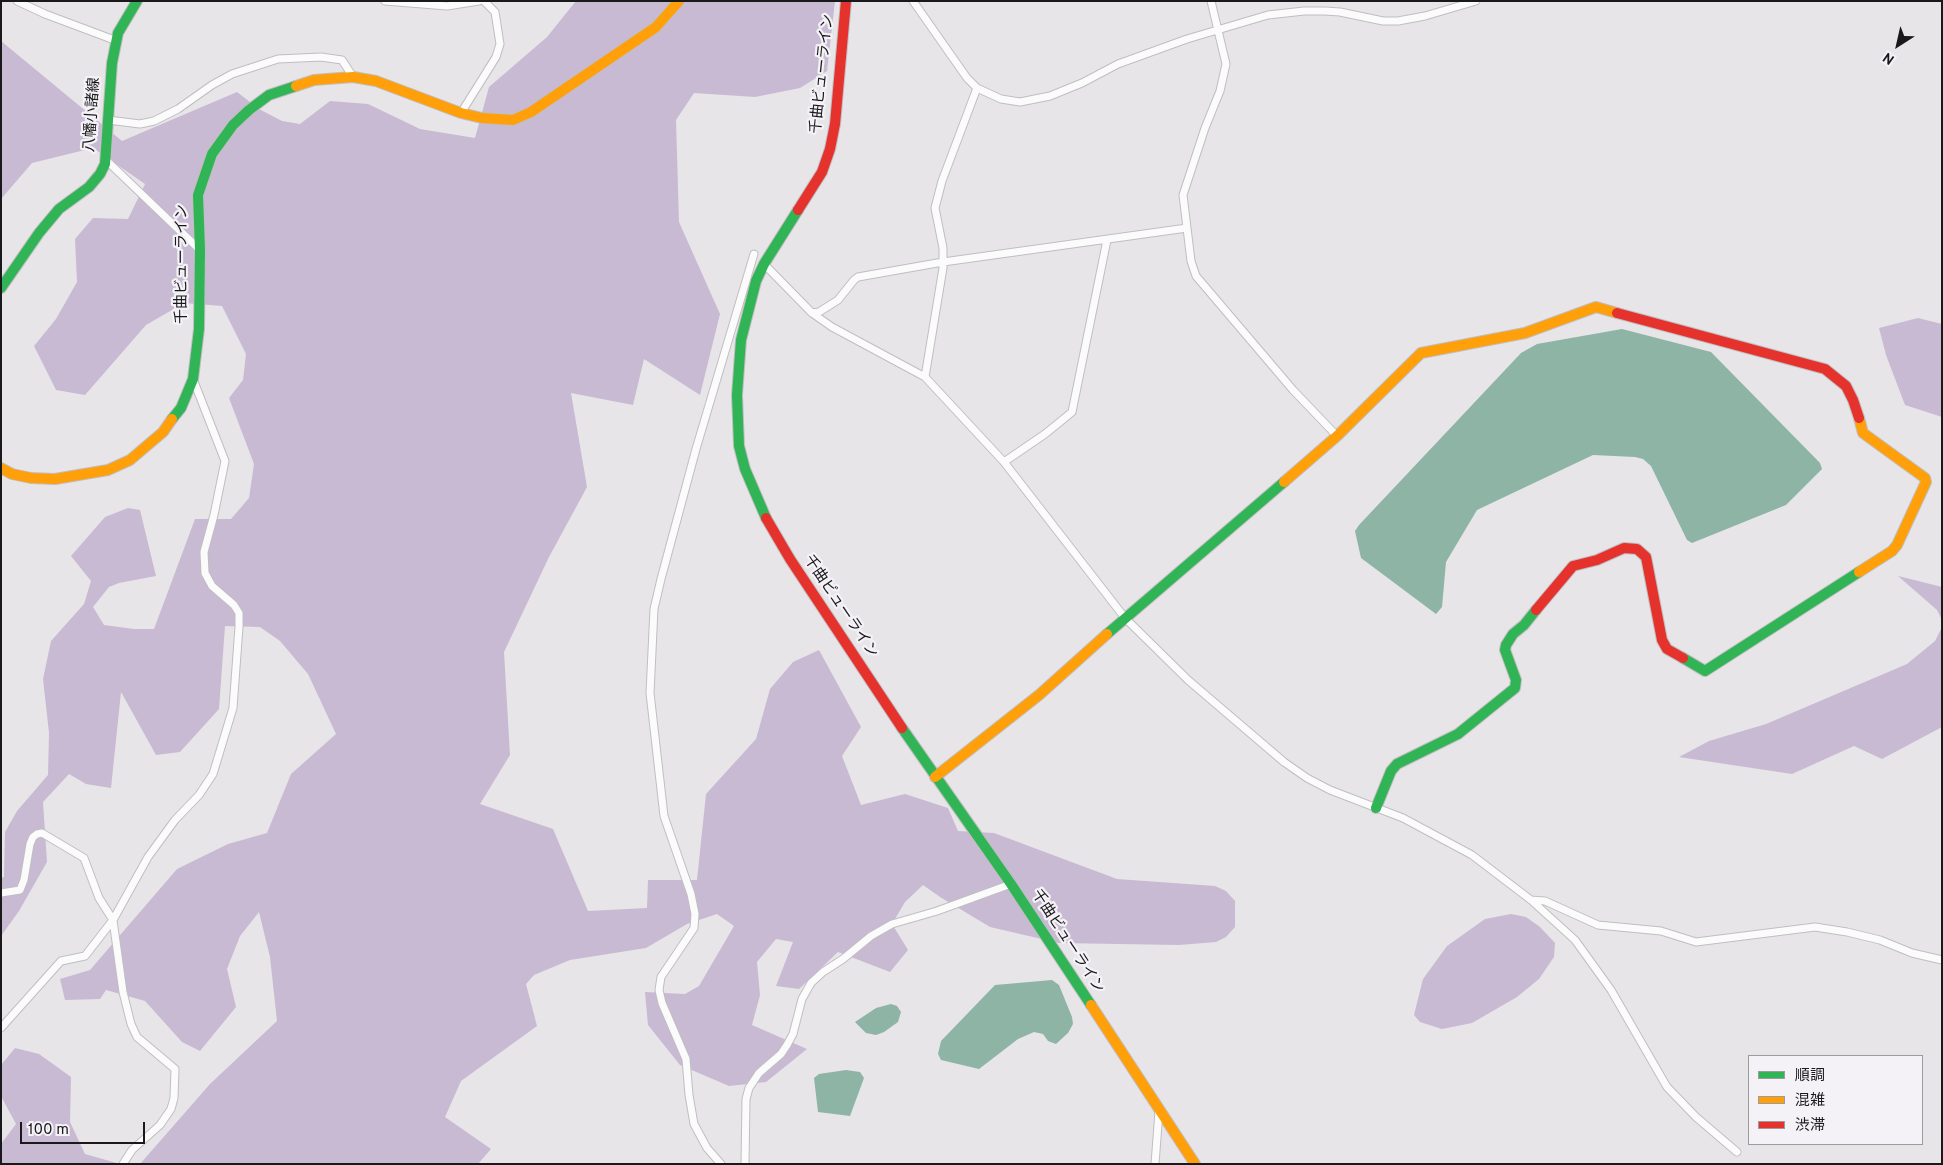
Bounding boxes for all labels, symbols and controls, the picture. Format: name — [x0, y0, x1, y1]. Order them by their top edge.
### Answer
street label: 千曲ビューライン — [808, 13, 838, 135]
north arrow — [1873, 20, 1923, 70]
text: N — [1880, 48, 1898, 68]
street label: 八幡小諸線 — [81, 77, 105, 153]
street label: 千曲ビューライン — [174, 204, 192, 324]
street label: 千曲ビューライン — [799, 552, 881, 662]
street label: 千曲ビューライン — [1027, 887, 1107, 997]
legend — [1748, 1055, 1923, 1145]
text: 順調 — [1795, 1067, 1825, 1086]
text: 混雑 — [1795, 1092, 1825, 1111]
scale bar — [22, 1112, 148, 1144]
text: 渋滞 — [1795, 1117, 1825, 1136]
text: 100 m — [28, 1121, 69, 1140]

